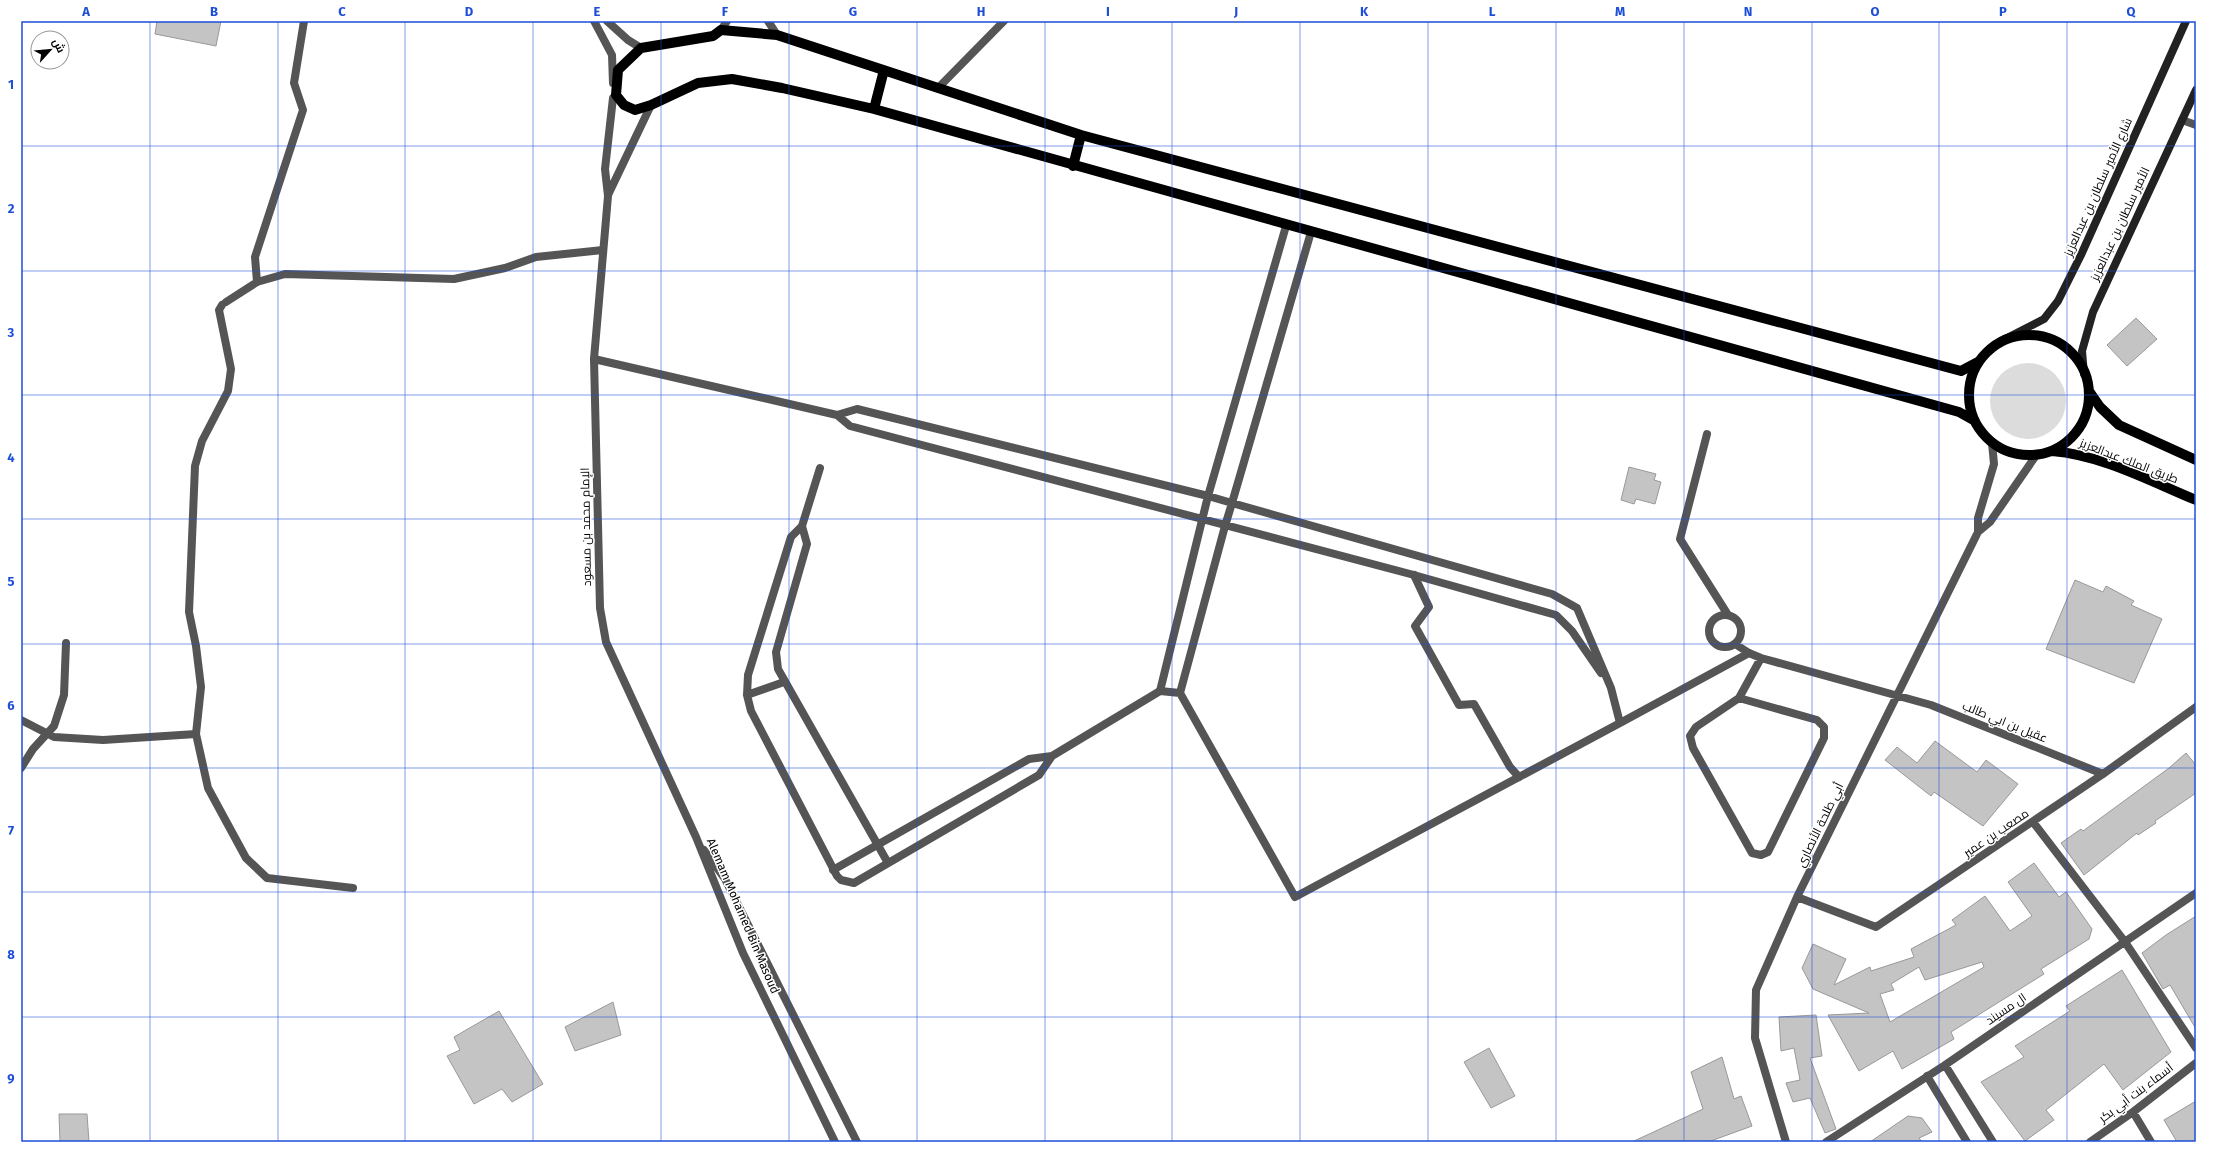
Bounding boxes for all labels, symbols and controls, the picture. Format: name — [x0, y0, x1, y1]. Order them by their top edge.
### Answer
text: A — [81, 4, 90, 19]
text: B — [210, 4, 218, 19]
text: C — [338, 4, 346, 19]
text: D — [465, 4, 474, 19]
text: E — [594, 4, 601, 19]
text: F — [722, 4, 729, 19]
text: G — [849, 4, 857, 19]
text: H — [977, 4, 985, 19]
text: I — [1106, 4, 1110, 19]
text: J — [1233, 4, 1238, 19]
text: K — [1360, 4, 1369, 19]
text: L — [1489, 4, 1496, 19]
text: M — [1615, 4, 1625, 19]
text: N — [1744, 4, 1752, 19]
text: O — [1871, 4, 1880, 19]
text: P — [1999, 4, 2007, 19]
text: Q — [2127, 4, 2137, 19]
north arrow — [30, 30, 70, 70]
text: ش — [49, 36, 67, 55]
text: 1 — [8, 77, 14, 92]
street label: شارع الأمير سلطان بن عبدالعزيز — [2061, 116, 2135, 258]
street label: الأمير سلطان بن عبدالعزيز — [2087, 165, 2153, 283]
text: 2 — [8, 201, 15, 216]
text: 3 — [7, 325, 15, 340]
street label: طريق الملك عبدالعزيز — [2077, 435, 2180, 486]
text: 4 — [7, 450, 15, 465]
street label: الإمام محمد بن مسعود — [578, 468, 595, 586]
text: 5 — [8, 574, 15, 589]
text: 6 — [7, 698, 15, 713]
street label: عقيل بن ابي طالب — [1959, 699, 2050, 748]
street label: أبي طلحة الأنصاري — [1793, 780, 1849, 871]
street label: مصعب بن عمير — [1960, 806, 2031, 861]
text: 7 — [8, 823, 14, 838]
street label: Alemam Mohamed Bin Masoud — [704, 836, 782, 996]
text: 8 — [7, 947, 15, 962]
street label: ال مسيند — [1983, 990, 2029, 1028]
street label: أسماء بنت أبي بكر — [2095, 1060, 2178, 1128]
text: 9 — [7, 1071, 15, 1086]

